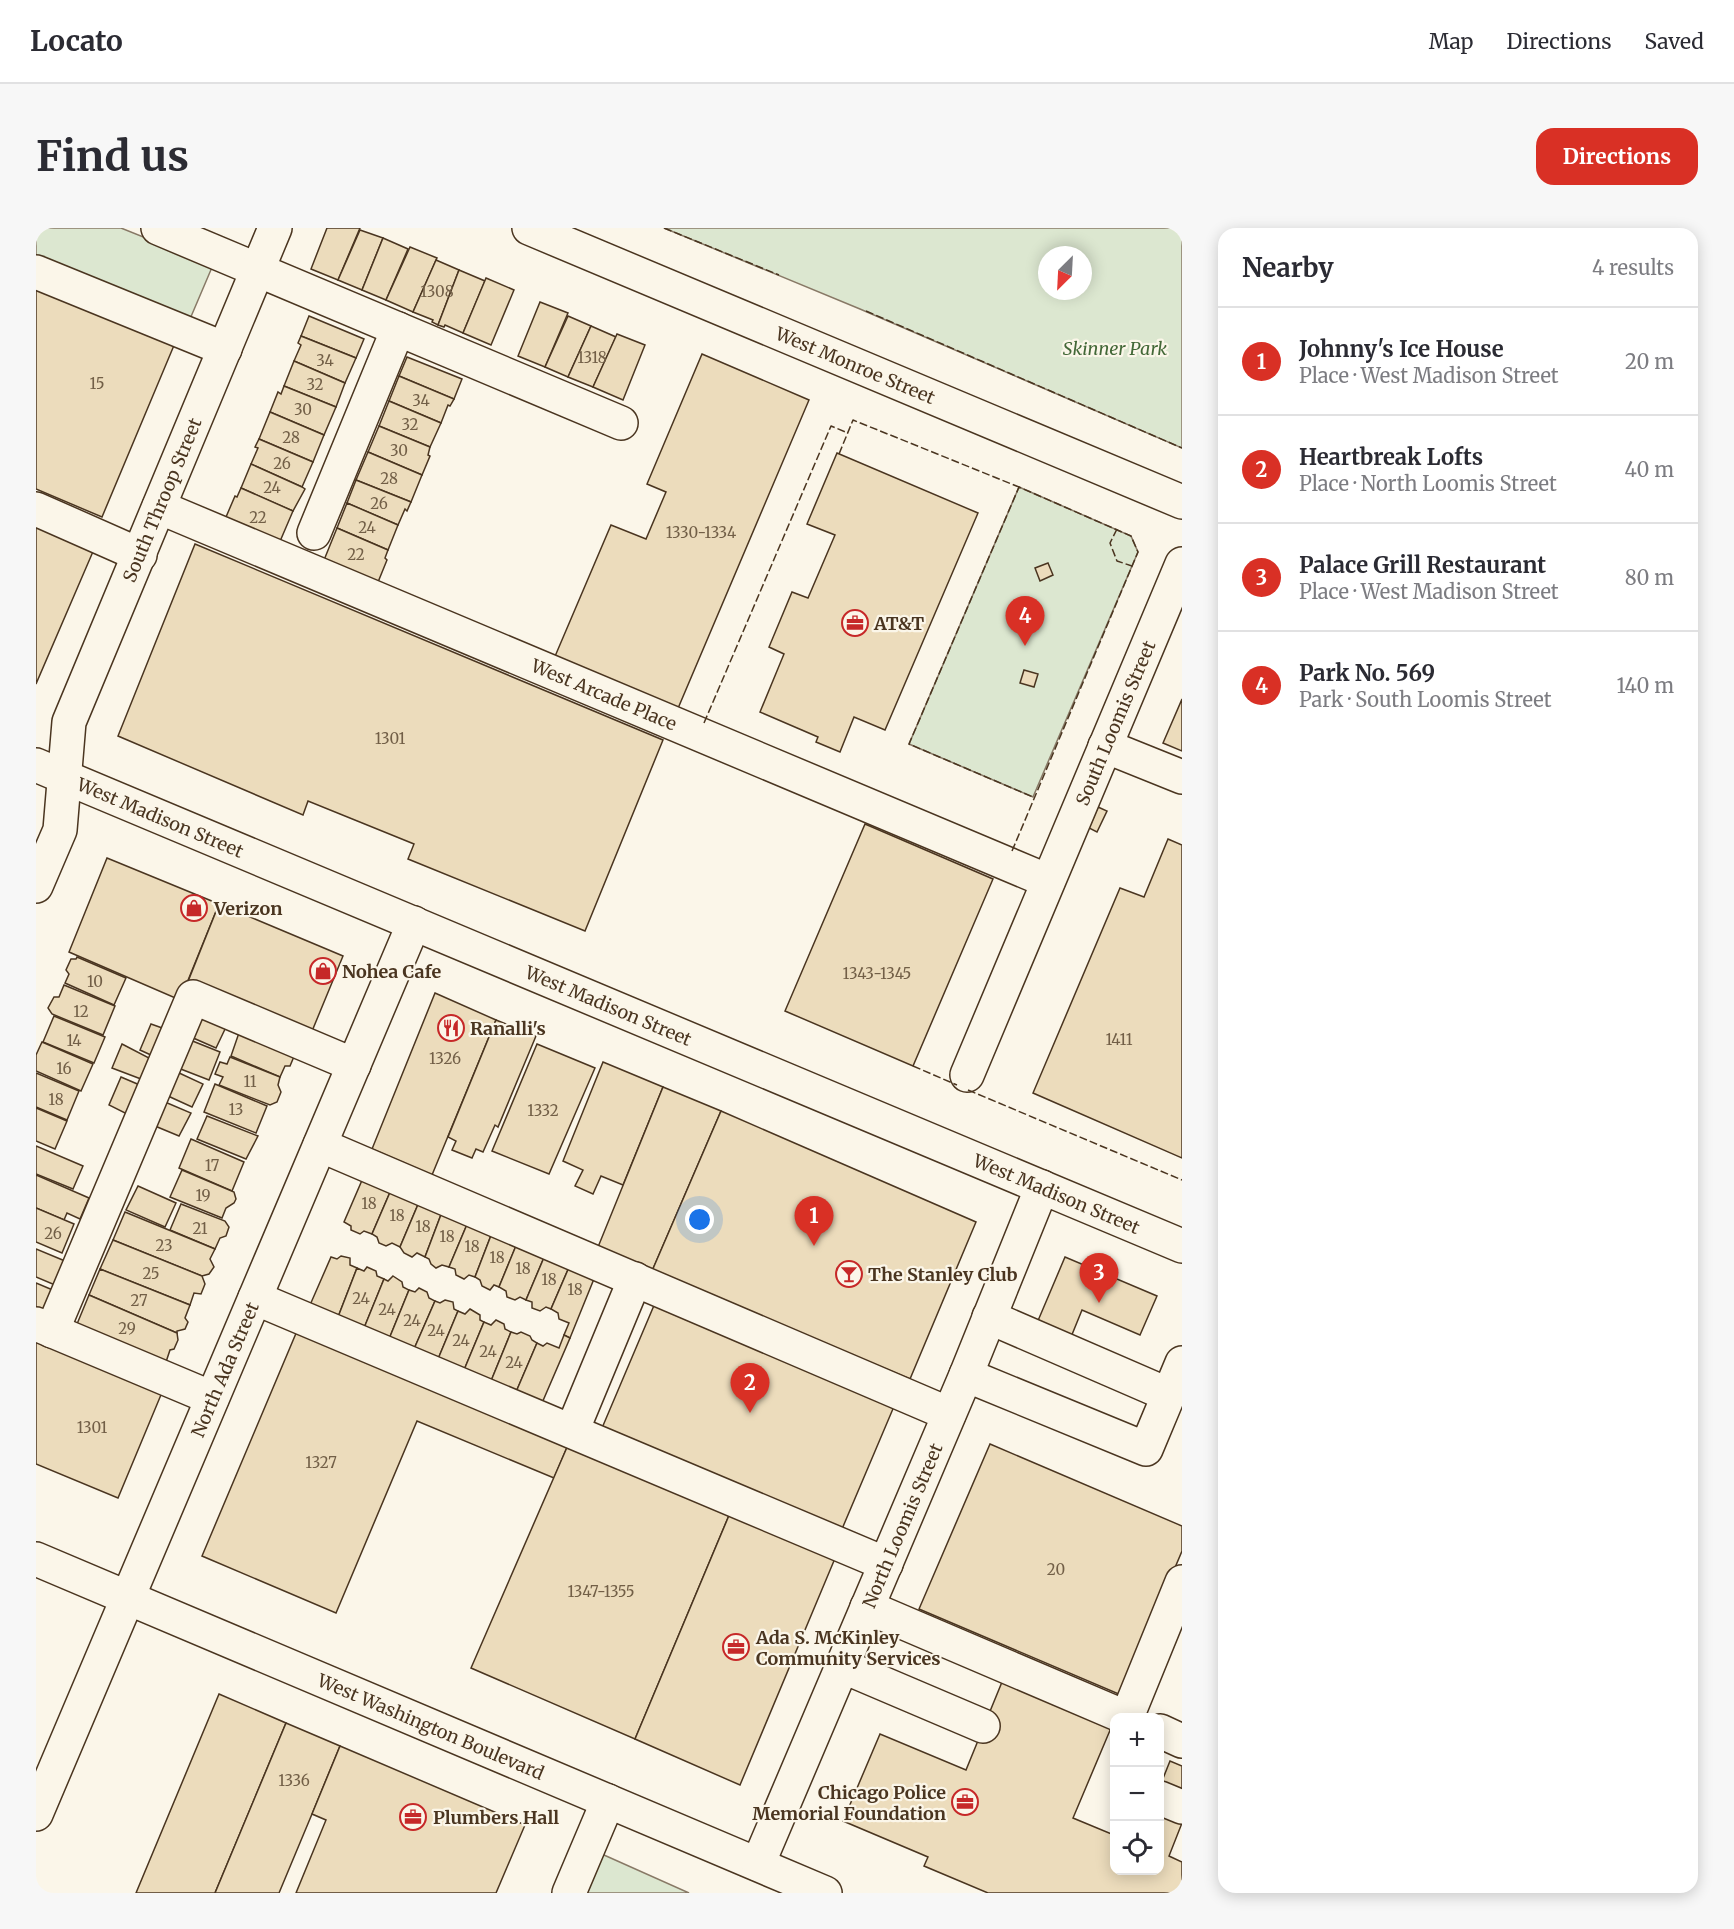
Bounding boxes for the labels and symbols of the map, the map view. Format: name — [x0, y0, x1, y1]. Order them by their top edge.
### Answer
north arrow — [1038, 246, 1092, 300]
house number: 1308 — [420, 282, 454, 301]
street label: West Monroe Street — [771, 321, 939, 409]
park label: Skinner Park — [1063, 337, 1167, 360]
house number: 1318 — [577, 348, 607, 367]
house number: 34 — [316, 351, 334, 370]
house number: 15 — [89, 374, 105, 393]
house number: 32 — [306, 375, 324, 394]
house number: 34 — [412, 391, 430, 410]
house number: 30 — [294, 400, 312, 419]
street label: South Throop Street — [117, 414, 206, 586]
house number: 32 — [401, 415, 419, 434]
house number: 28 — [282, 428, 300, 447]
house number: 30 — [390, 441, 408, 460]
house number: 26 — [273, 454, 291, 473]
house number: 28 — [380, 469, 398, 488]
house number: 24 — [263, 478, 281, 497]
house number: 26 — [370, 494, 388, 513]
house number: 22 — [249, 508, 267, 527]
house number: 24 — [358, 518, 376, 537]
house number: 1330-1334 — [666, 523, 736, 542]
house number: 22 — [347, 545, 365, 564]
pin: 4 — [1006, 596, 1044, 646]
office icon: AT&T — [840, 608, 870, 638]
place label: AT&T — [873, 612, 924, 635]
street label: South Loomis Street — [1070, 637, 1160, 809]
street label: West Arcade Place — [527, 653, 680, 735]
house number: 1301 — [375, 729, 406, 748]
street label: West Madison Street — [73, 772, 247, 862]
shop icon: Verizon — [179, 893, 209, 923]
place label: Verizon — [213, 897, 282, 920]
shop icon: Nohea Cafe — [308, 956, 338, 986]
place label: Nohea Cafe — [342, 960, 441, 983]
street label: West Madison Street — [521, 960, 695, 1050]
house number: 1343-1345 — [843, 964, 911, 983]
house number: 10 — [87, 972, 103, 991]
house number: 12 — [73, 1002, 89, 1021]
restaurant icon: Ranalli's — [436, 1013, 466, 1043]
place label: Ranalli's — [470, 1017, 546, 1040]
house number: 1411 — [1105, 1030, 1133, 1049]
house number: 14 — [66, 1031, 82, 1050]
house number: 1326 — [429, 1049, 461, 1068]
house number: 16 — [56, 1059, 72, 1078]
house number: 11 — [243, 1072, 257, 1091]
house number: 18 — [48, 1090, 64, 1109]
house number: 13 — [229, 1100, 243, 1119]
house number: 1332 — [527, 1101, 559, 1120]
street label: West Madison Street — [969, 1148, 1143, 1239]
house number: 17 — [205, 1156, 220, 1175]
house number: 19 — [195, 1186, 211, 1205]
house number: 18 — [361, 1194, 377, 1213]
pin: 1 — [794, 1196, 834, 1246]
your location — [685, 1205, 714, 1234]
house number: 18 — [389, 1206, 405, 1225]
house number: 18 — [415, 1217, 431, 1236]
house number: 21 — [192, 1219, 208, 1238]
house number: 26 — [44, 1224, 62, 1243]
house number: 18 — [439, 1227, 455, 1246]
house number: 23 — [156, 1236, 172, 1255]
house number: 18 — [464, 1237, 480, 1256]
house number: 18 — [489, 1248, 505, 1267]
pin: 3 — [1080, 1254, 1118, 1303]
house number: 18 — [515, 1259, 531, 1278]
bar icon: The Stanley Club — [834, 1259, 864, 1289]
place label: The Stanley Club — [868, 1263, 1018, 1286]
house number: 25 — [142, 1264, 160, 1283]
house number: 18 — [541, 1270, 557, 1289]
house number: 18 — [567, 1280, 583, 1299]
house number: 24 — [352, 1289, 370, 1308]
house number: 27 — [131, 1291, 148, 1310]
street label: North Ada Street — [186, 1298, 263, 1440]
house number: 24 — [378, 1300, 396, 1319]
house number: 24 — [403, 1311, 421, 1330]
house number: 29 — [118, 1319, 136, 1338]
house number: 24 — [427, 1321, 445, 1340]
house number: 24 — [452, 1331, 470, 1350]
house number: 24 — [479, 1342, 497, 1361]
house number: 24 — [505, 1353, 523, 1372]
pin: 2 — [730, 1364, 770, 1413]
house number: 1301 — [77, 1418, 108, 1437]
street label: North Loomis Street — [857, 1440, 947, 1611]
house number: 1327 — [305, 1453, 337, 1472]
house number: 20 — [1047, 1560, 1065, 1579]
house number: 1347-1355 — [567, 1582, 635, 1601]
place label: Ada S. McKinley Community Services — [755, 1626, 941, 1670]
office icon: Ada S. McKinley Community Services — [721, 1632, 751, 1662]
street label: West Washington Boulevard — [313, 1668, 548, 1784]
house number: 1336 — [278, 1771, 310, 1790]
place label: Chicago Police Memorial Foundation — [752, 1781, 946, 1825]
office icon: Chicago Police Memorial Foundation — [950, 1787, 980, 1817]
office icon: Plumbers Hall — [398, 1802, 428, 1832]
place label: Plumbers Hall — [433, 1806, 559, 1829]

